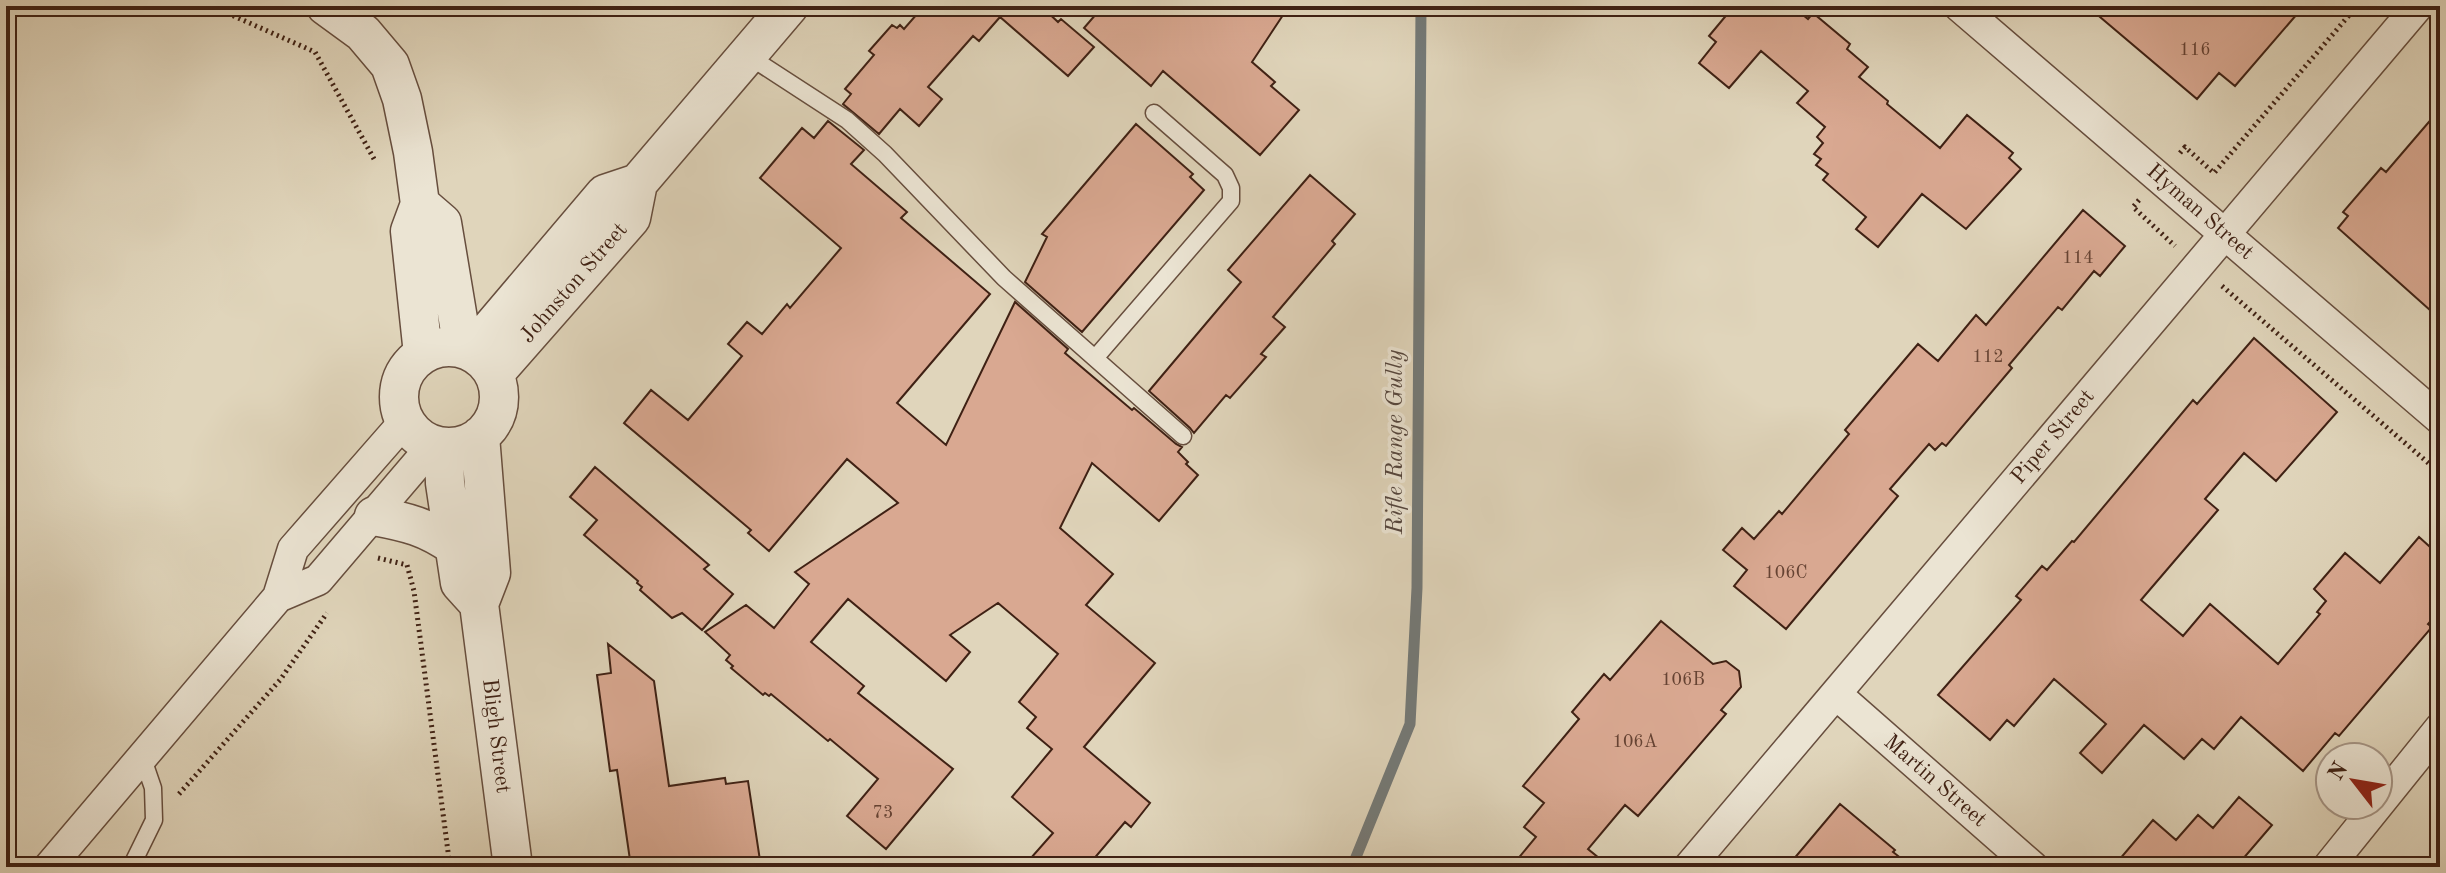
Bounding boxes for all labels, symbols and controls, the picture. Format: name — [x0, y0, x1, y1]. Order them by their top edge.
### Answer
house number: 116 — [2179, 41, 2211, 59]
street label: Hyman Street — [2142, 160, 2258, 264]
street label: Johnston Street — [516, 219, 632, 347]
house number: 114 — [2062, 249, 2094, 267]
house number: 112 — [1972, 348, 2004, 366]
water label: Rifle Range Gully — [1384, 349, 1408, 535]
street label: Piper Street — [2007, 386, 2099, 488]
house number: 106C — [1764, 564, 1808, 582]
house number: 106B — [1661, 671, 1705, 689]
street label: Bligh Street — [478, 677, 514, 795]
street label: Martin Street — [1879, 731, 1991, 831]
house number: 106A — [1612, 733, 1658, 751]
north arrow — [2314, 741, 2394, 821]
text: N — [2325, 759, 2352, 785]
house number: 73 — [873, 804, 893, 822]

